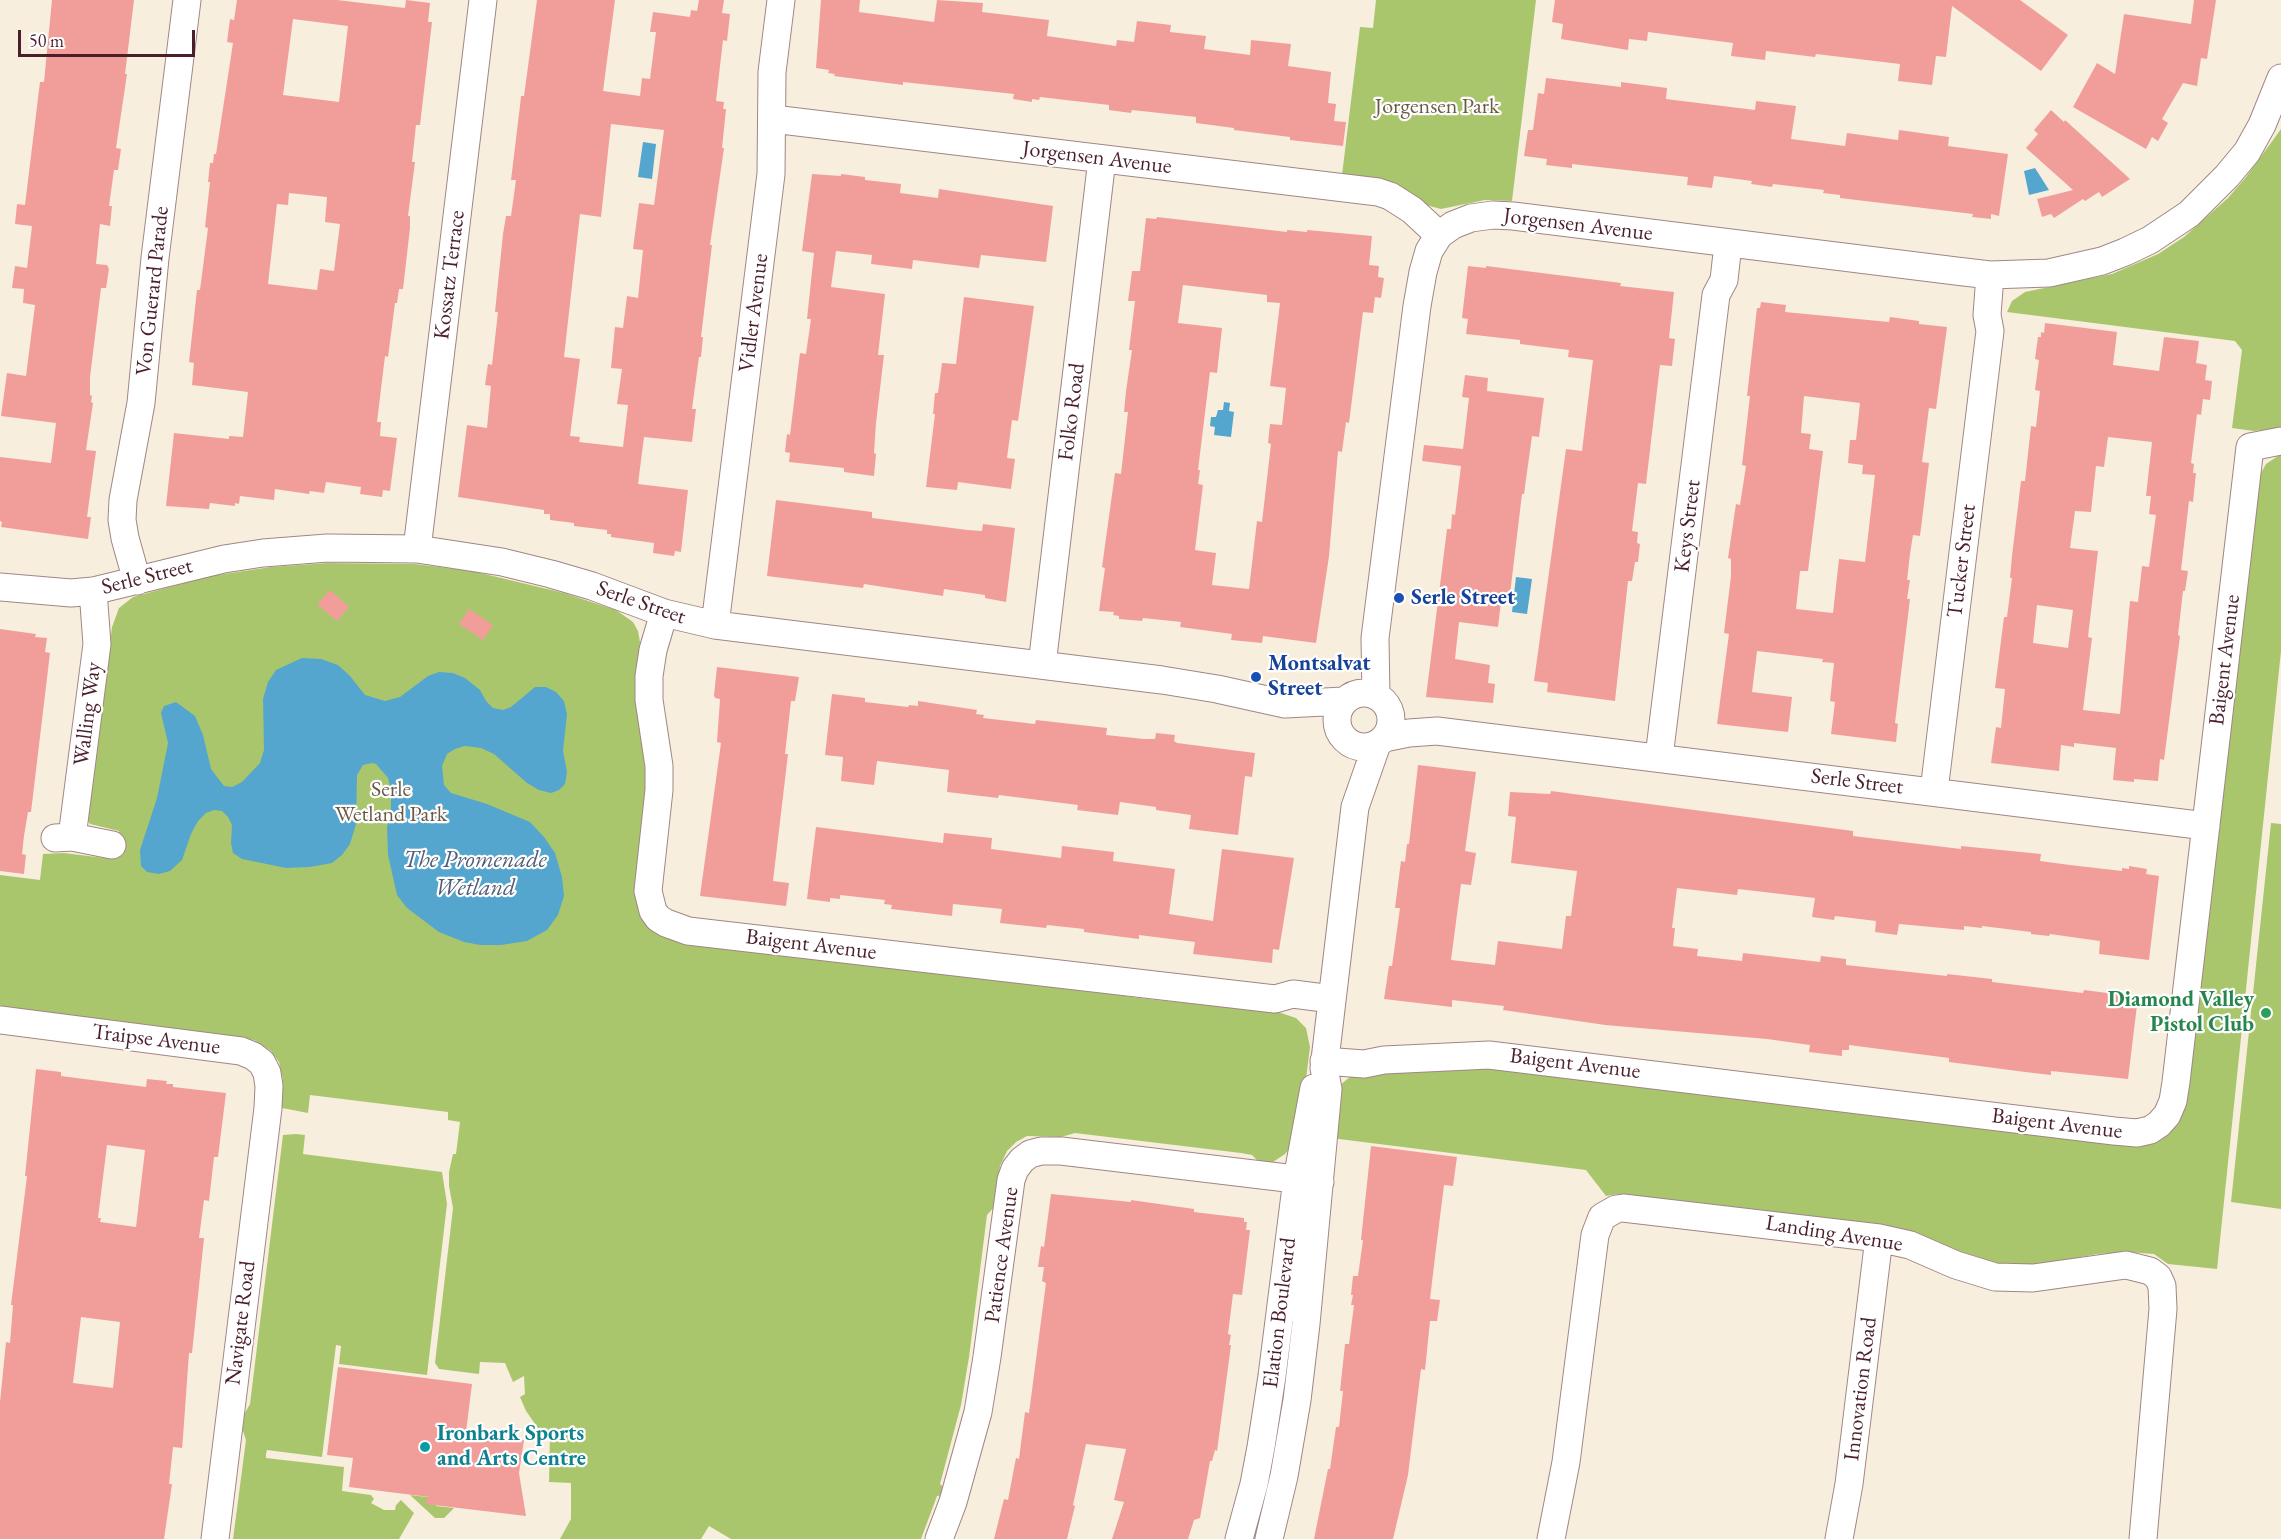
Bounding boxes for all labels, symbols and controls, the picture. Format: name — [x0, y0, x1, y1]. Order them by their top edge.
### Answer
scale bar — [21, 18, 198, 56]
text: 50 m — [29, 29, 64, 52]
park label: Jorgensen Park — [1375, 94, 1499, 120]
street label: Jorgensen Avenue — [1021, 136, 1173, 180]
street label: Jorgensen Avenue — [1502, 203, 1654, 247]
street label: Von Guerard Parade — [131, 205, 175, 377]
street label: Kossatz Terrace — [429, 209, 471, 341]
street label: Vidler Avenue — [734, 252, 774, 374]
street label: Folko Road — [1053, 362, 1091, 462]
street label: Keys Street — [1669, 478, 1707, 574]
street label: Tucker Street — [1942, 503, 1982, 619]
street label: Serle Street — [99, 553, 195, 601]
street label: Serle Street — [593, 575, 689, 631]
place label: Serle Street — [1411, 585, 1515, 611]
marker: Serle Street — [1392, 591, 1406, 605]
street label: Baigent Avenue — [2204, 593, 2246, 727]
place label: Montsalvat Street — [1268, 651, 1371, 702]
street label: Walling Way — [69, 661, 107, 767]
marker: Montsalvat Street — [1249, 670, 1263, 684]
street label: Serle Street — [1809, 763, 1905, 801]
park label: Serle Wetland Park — [335, 777, 447, 828]
water label: The Promenade Wetland — [403, 846, 547, 902]
street label: Baigent Avenue — [744, 924, 878, 966]
place label: Diamond Valley Pistol Club — [2108, 987, 2254, 1038]
marker: Diamond Valley Pistol Club — [2259, 1006, 2273, 1020]
street label: Traipse Avenue — [91, 1019, 221, 1061]
street label: Baigent Avenue — [1508, 1043, 1642, 1085]
street label: Baigent Avenue — [1990, 1103, 2124, 1145]
street label: Patience Avenue — [979, 1185, 1025, 1325]
street label: Landing Avenue — [1764, 1210, 1904, 1258]
street label: Elation Boulevard — [1258, 1236, 1302, 1390]
street label: Navigate Road — [220, 1259, 262, 1387]
street label: Innovation Road — [1839, 1316, 1883, 1462]
place label: Ironbark Sports and Arts Centre — [437, 1421, 586, 1472]
marker: Ironbark Sports and Arts Centre — [418, 1440, 432, 1454]

